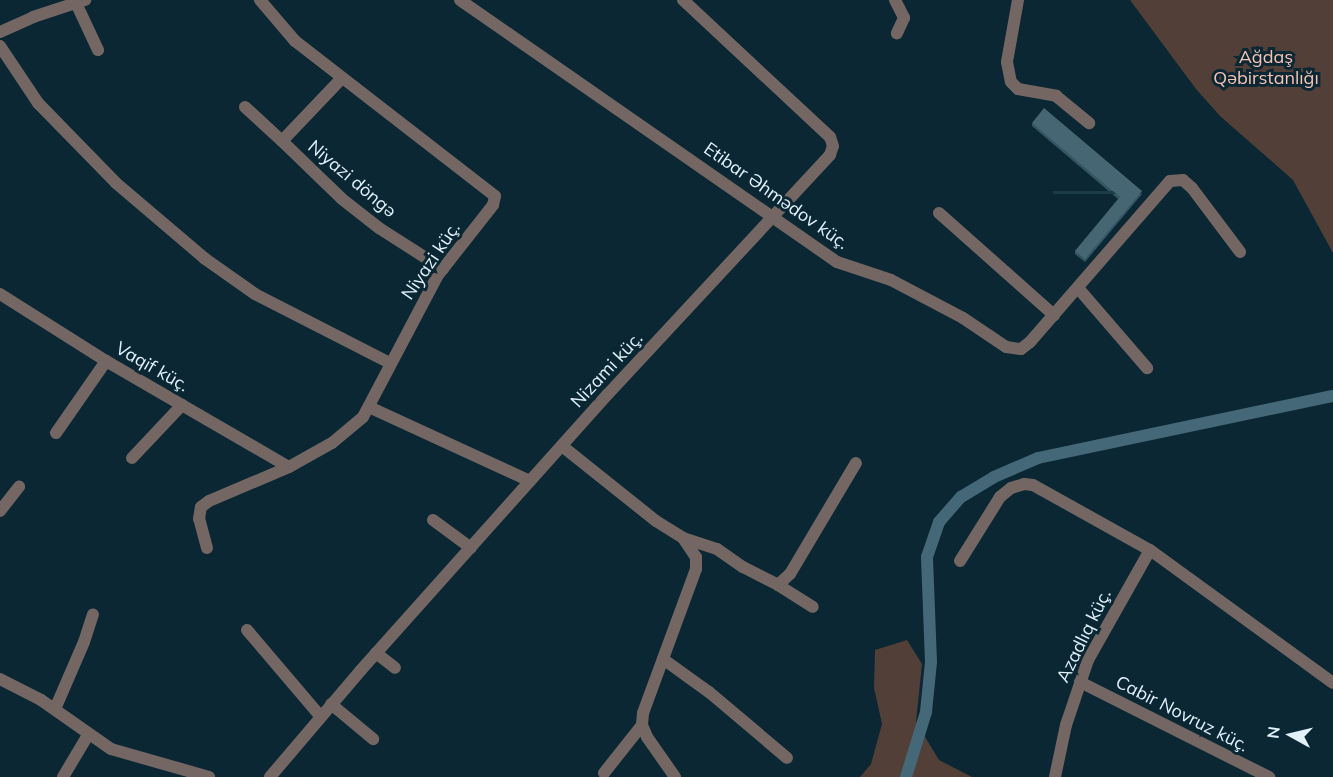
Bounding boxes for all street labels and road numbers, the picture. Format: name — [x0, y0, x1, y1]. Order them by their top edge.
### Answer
street label: Niyazi döngə — [303, 136, 401, 222]
street label: Etibar Əhmədov küç. — [700, 138, 852, 254]
street label: Niyazi küç. — [397, 218, 465, 304]
street label: Nizami küç. — [567, 328, 647, 412]
street label: Vaqif küç. — [112, 337, 192, 397]
street label: Azadlıq küç. — [1052, 586, 1116, 686]
street label: Cabir Novruz küç. — [1112, 671, 1252, 757]

